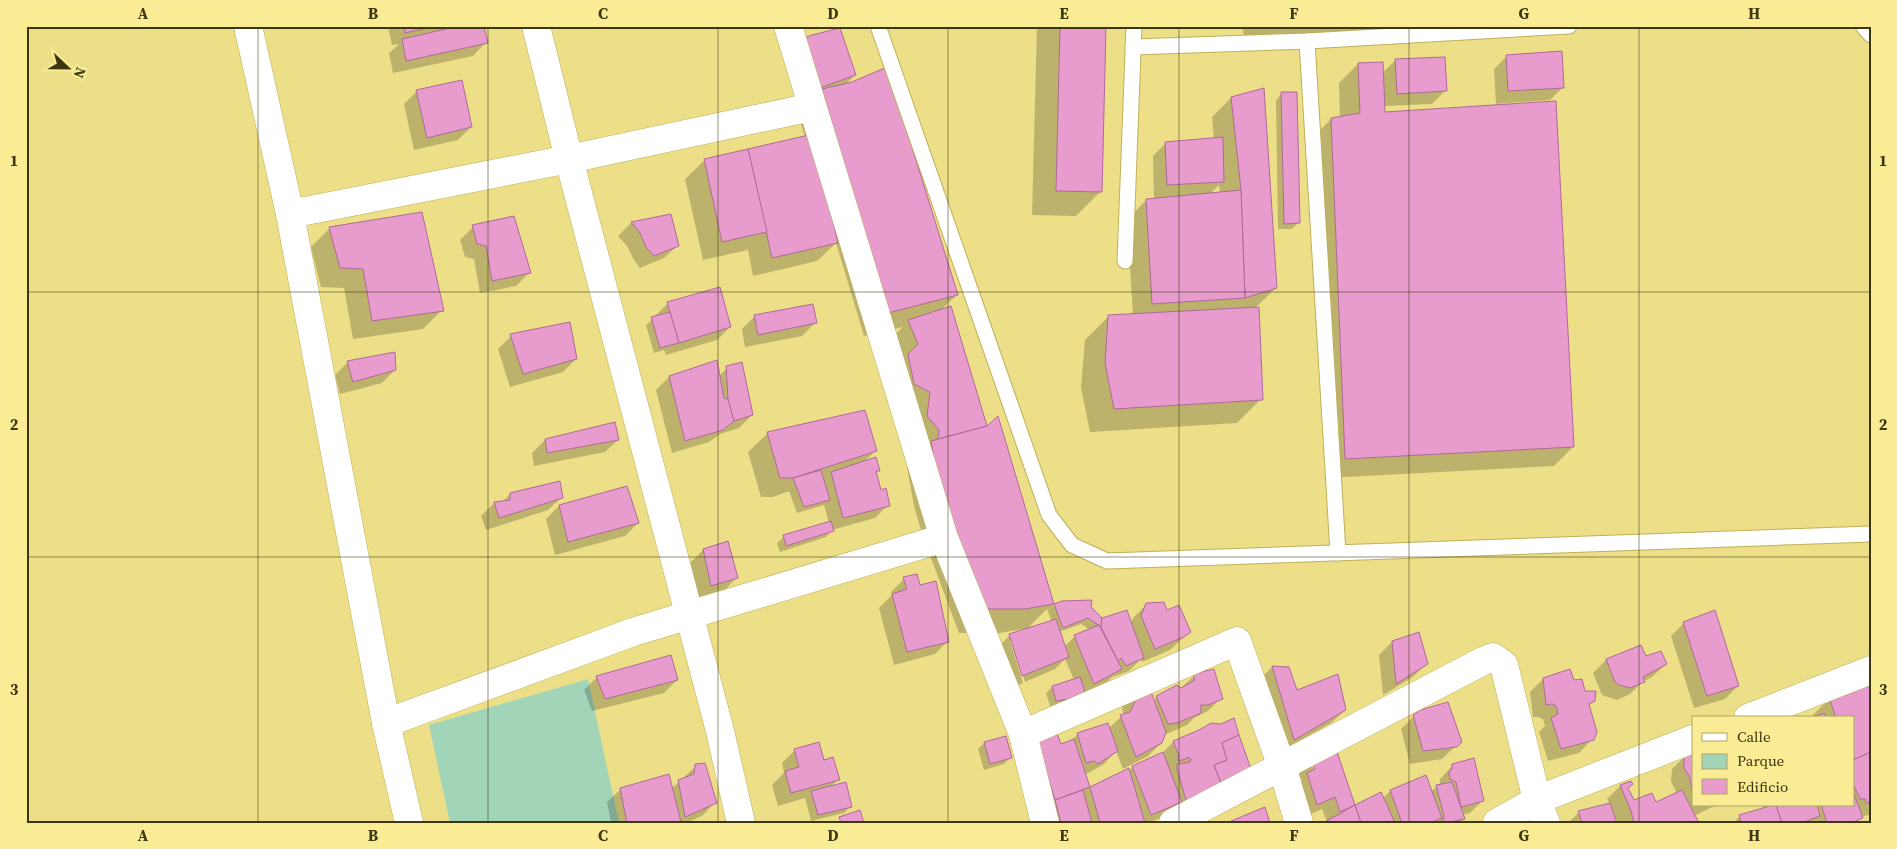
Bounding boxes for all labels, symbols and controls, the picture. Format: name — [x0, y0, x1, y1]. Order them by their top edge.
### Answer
text: A — [138, 2, 149, 24]
text: B — [368, 2, 379, 24]
text: C — [598, 2, 608, 24]
text: D — [827, 2, 839, 24]
text: E — [1059, 2, 1069, 24]
text: F — [1289, 2, 1299, 24]
text: G — [1519, 2, 1530, 24]
text: H — [1748, 2, 1760, 24]
north arrow — [42, 42, 92, 92]
text: N — [69, 64, 91, 81]
text: 1 — [10, 149, 18, 171]
text: 1 — [1879, 149, 1887, 171]
text: 2 — [10, 413, 19, 435]
text: 2 — [1879, 413, 1888, 435]
text: 3 — [10, 678, 19, 700]
text: 3 — [1879, 678, 1888, 700]
legend — [1692, 716, 1854, 806]
text: Calle — [1737, 726, 1771, 747]
text: Parque — [1737, 750, 1785, 771]
text: Edificio — [1737, 776, 1788, 797]
text: A — [138, 824, 149, 846]
text: B — [368, 824, 379, 846]
text: C — [598, 824, 608, 846]
text: D — [827, 824, 839, 846]
text: E — [1059, 824, 1069, 846]
text: F — [1289, 824, 1299, 846]
text: G — [1519, 824, 1530, 846]
text: H — [1748, 824, 1760, 846]

